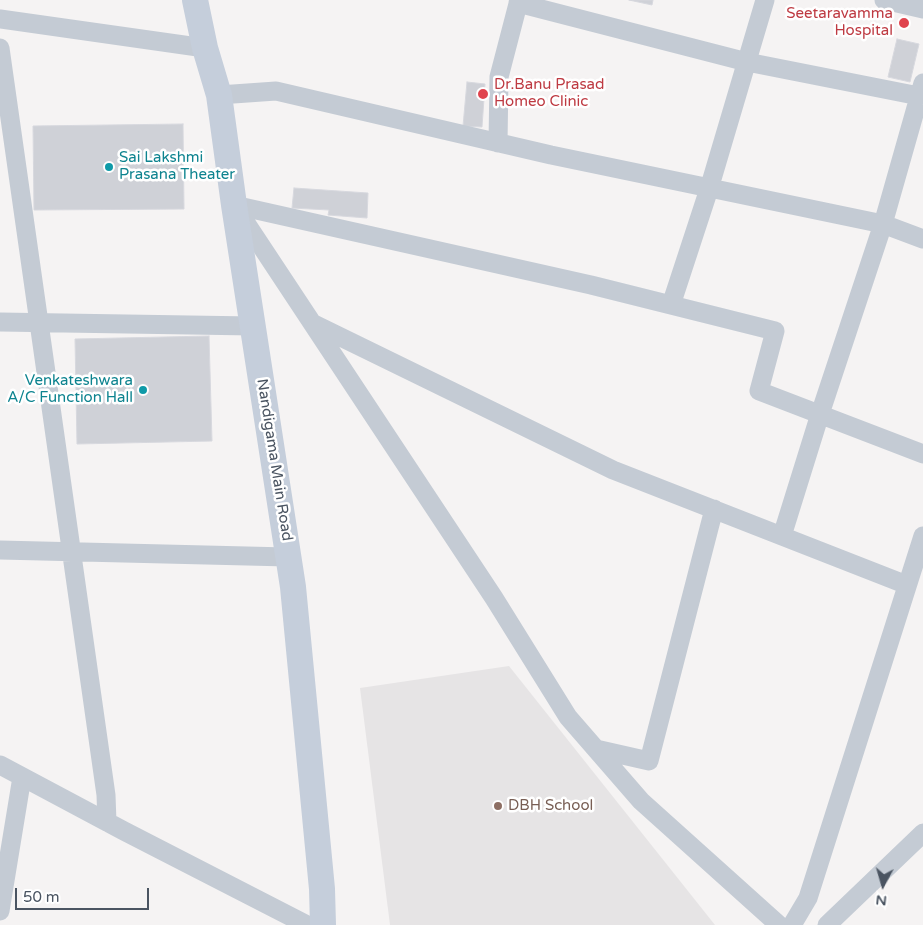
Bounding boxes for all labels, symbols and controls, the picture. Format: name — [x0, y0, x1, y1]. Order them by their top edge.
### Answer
place label: Seetaravamma Hospital — [786, 5, 893, 40]
marker: Seetaravamma Hospital — [897, 16, 911, 30]
place label: Dr.Banu Prasad Homeo Clinic — [494, 76, 604, 111]
marker: Dr.Banu Prasad Homeo Clinic — [476, 87, 490, 101]
place label: Sai Lakshmi Prasana Theater — [119, 149, 235, 184]
marker: Sai Lakshmi Prasana Theater — [103, 161, 115, 173]
place label: Venkateshwara A/C Function Hall — [7, 372, 133, 407]
street label: Nandigama Main Road — [252, 378, 296, 542]
marker: Venkateshwara A/C Function Hall — [137, 384, 149, 396]
place label: DBH School — [508, 797, 593, 815]
marker: DBH School — [492, 800, 504, 812]
north arrow — [858, 860, 908, 910]
scale bar — [18, 878, 151, 910]
text: 50 m — [23, 888, 60, 906]
text: N — [875, 891, 888, 909]

